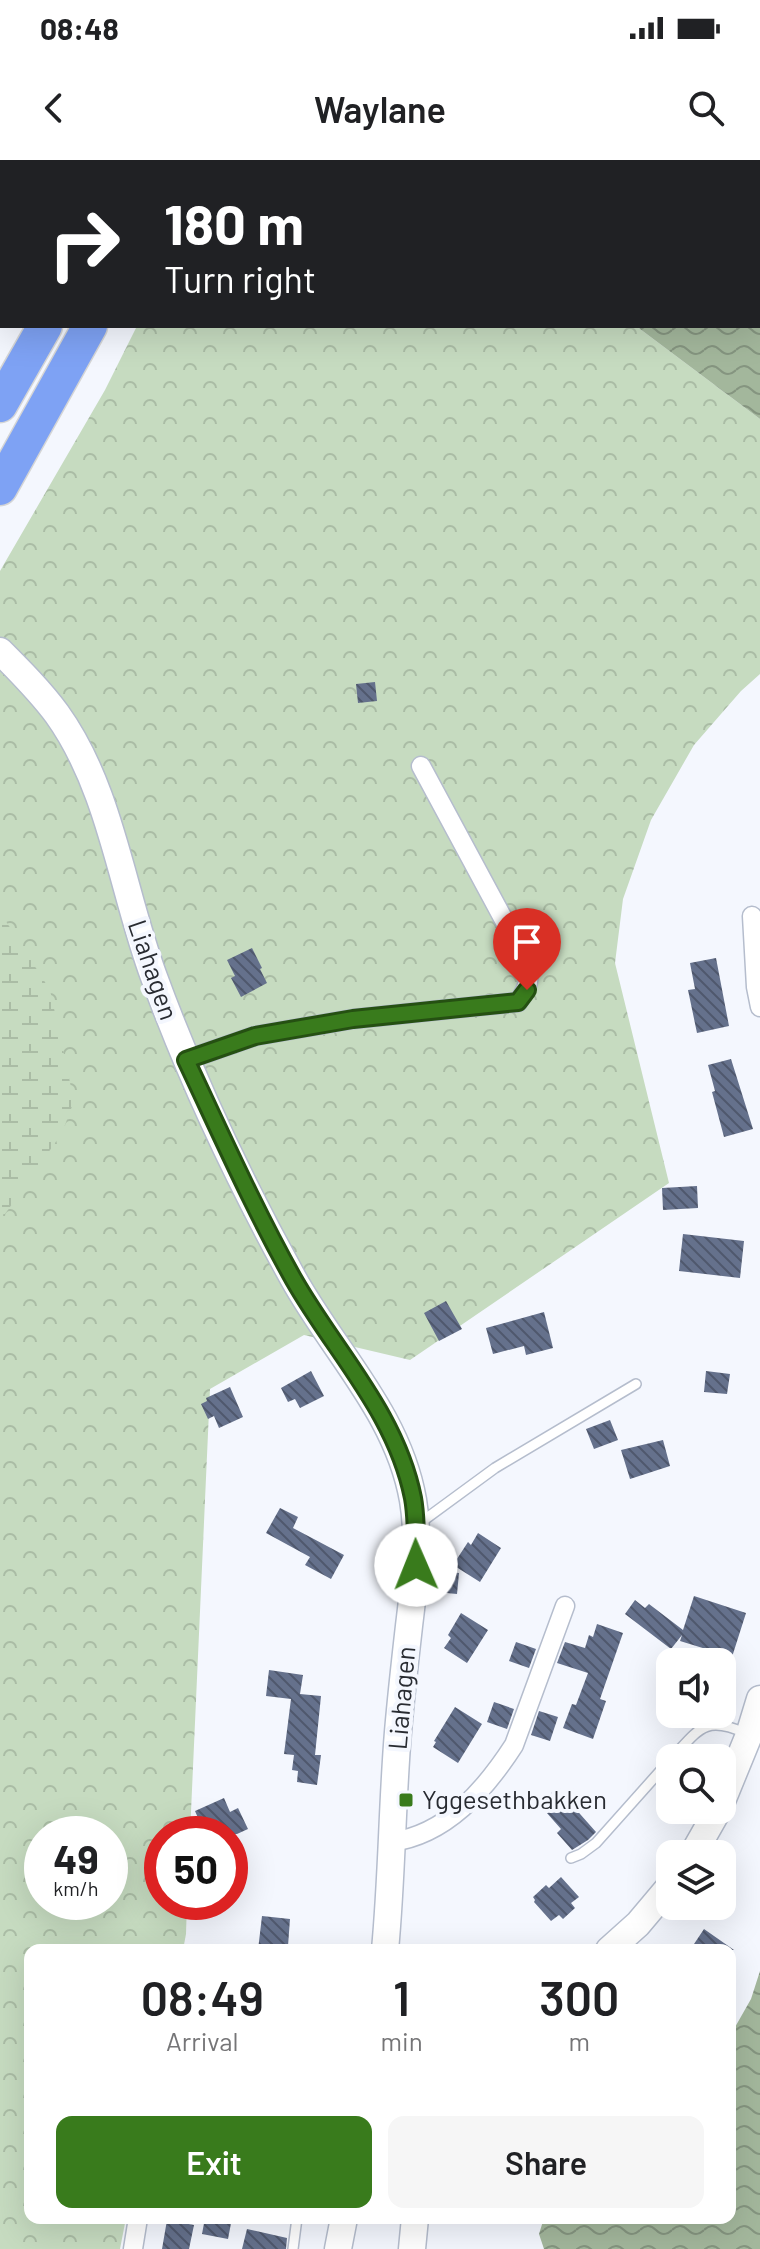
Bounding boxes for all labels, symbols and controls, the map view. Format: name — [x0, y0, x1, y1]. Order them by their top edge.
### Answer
text: 08:48 — [40, 10, 119, 46]
icon: back — [32, 86, 76, 130]
icon: search — [684, 86, 728, 130]
text: Waylane — [314, 87, 446, 130]
text: 180 m — [164, 189, 304, 256]
icon: right — [32, 192, 136, 296]
text: Turn right — [164, 257, 316, 300]
pin — [493, 908, 561, 990]
street label: Liahagen — [123, 915, 186, 1024]
icon: arrive — [505, 920, 549, 964]
position arrow — [374, 1523, 458, 1607]
street label: Liahagen — [381, 1645, 420, 1751]
map controls — [656, 1648, 736, 1920]
button: sound — [656, 1648, 736, 1728]
button: search — [656, 1744, 736, 1824]
place label: Yggesethbakken — [422, 1783, 607, 1814]
marker: Yggesethbakken — [397, 1791, 415, 1809]
speed limit sign: 50 — [144, 1816, 248, 1920]
text: 49 — [53, 1834, 99, 1882]
button: layers — [656, 1840, 736, 1920]
text: km/h — [53, 1876, 99, 1900]
text: 08:49 — [141, 1968, 264, 2026]
text: 1 — [393, 1968, 410, 2026]
text: 300 — [539, 1968, 619, 2026]
text: Arrival — [166, 2025, 239, 2056]
text: min — [381, 2025, 423, 2056]
text: m — [569, 2025, 590, 2056]
button: Exit — [56, 2116, 372, 2208]
button: Share — [388, 2116, 704, 2208]

